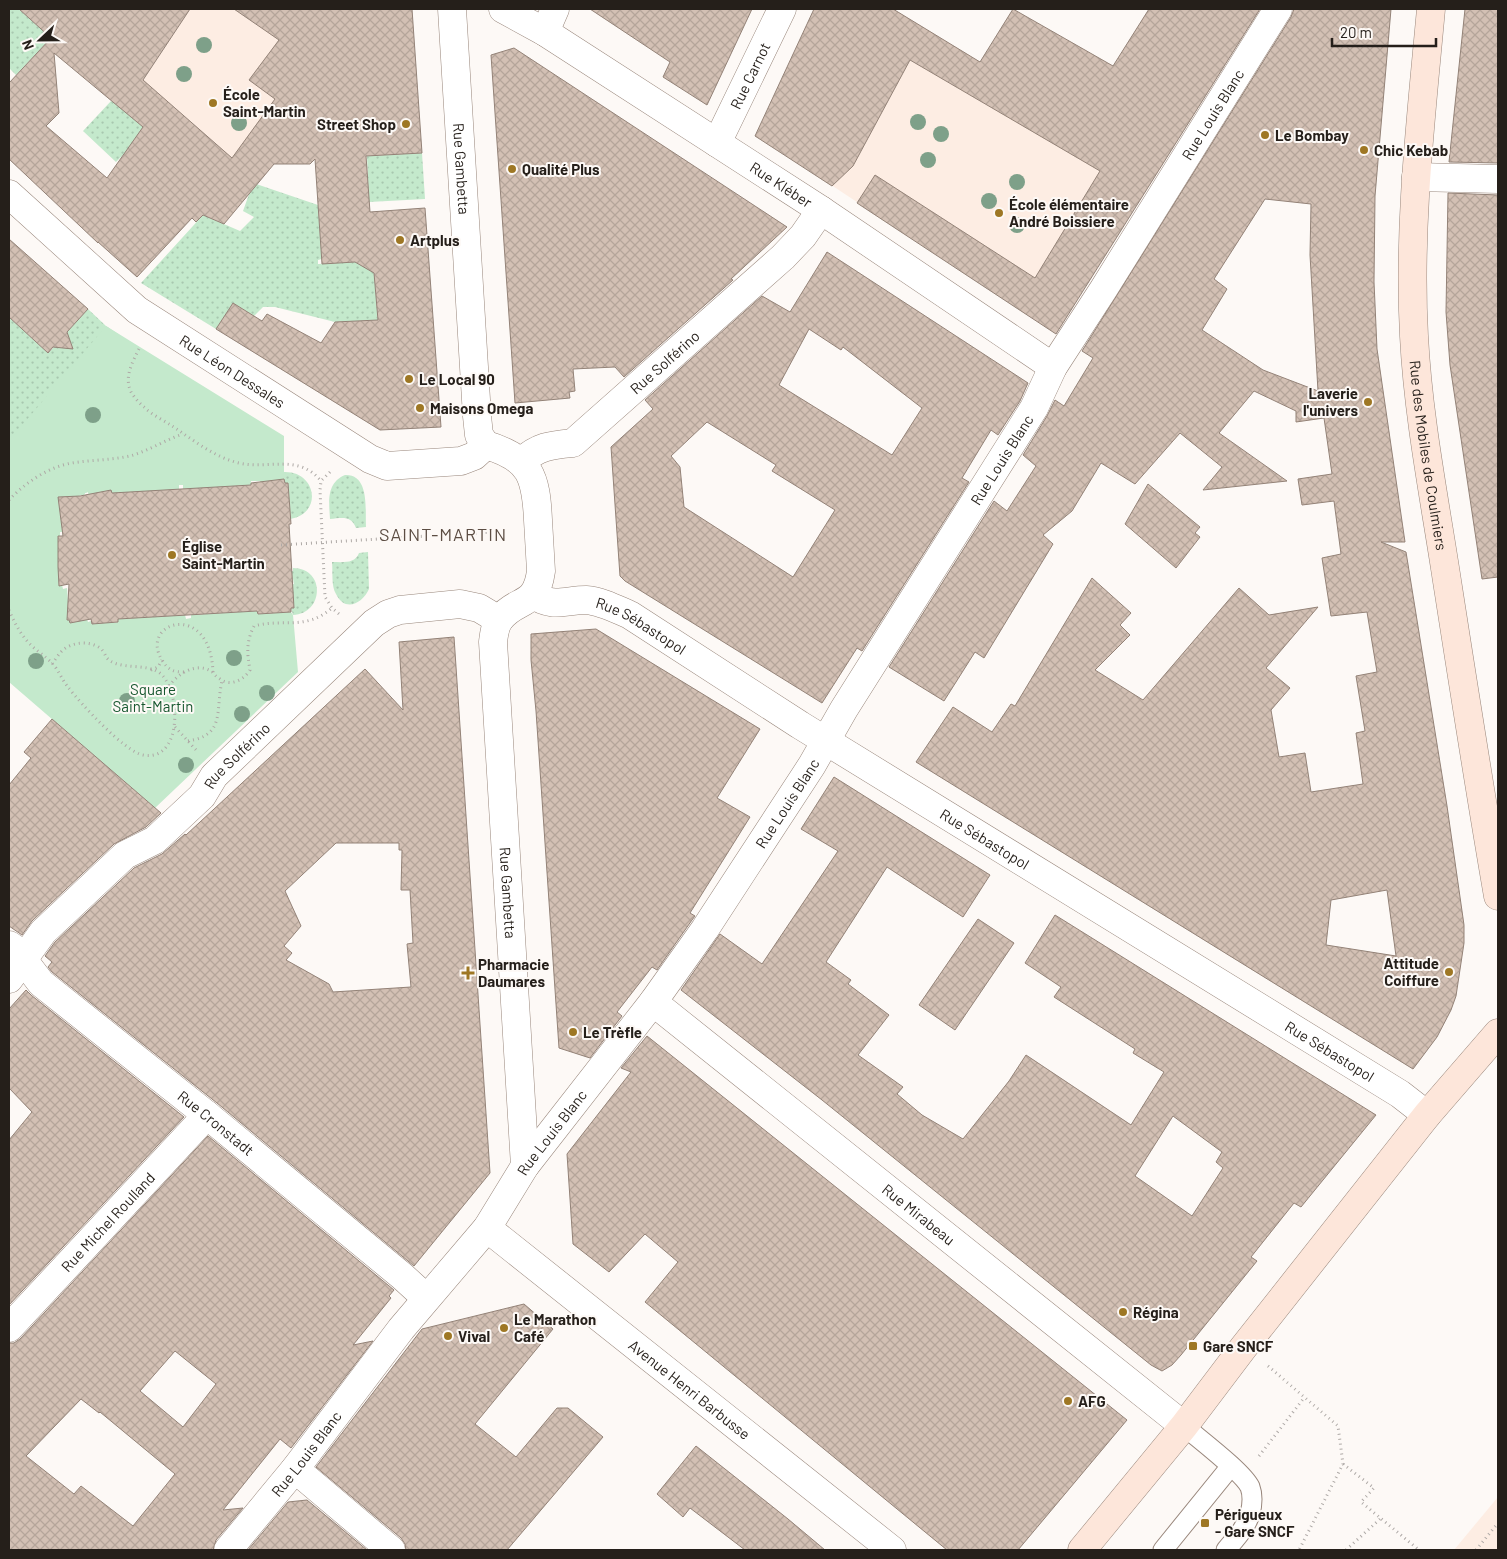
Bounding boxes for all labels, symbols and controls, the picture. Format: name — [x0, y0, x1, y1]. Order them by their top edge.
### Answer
north arrow — [15, 15, 65, 65]
scale bar — [1332, 15, 1436, 47]
text: 20 m — [1340, 23, 1372, 41]
text: N — [18, 38, 37, 53]
street label: Rue Carnot — [726, 39, 774, 112]
street label: Rue Louis Blanc — [1177, 66, 1247, 163]
place label: École Saint-Martin — [223, 85, 306, 120]
marker: École Saint-Martin — [207, 97, 219, 109]
place label: Street Shop — [317, 115, 396, 133]
marker: Street Shop — [400, 118, 412, 130]
street label: Rue Gambetta — [450, 122, 474, 215]
place label: Le Bombay — [1275, 126, 1349, 144]
marker: Le Bombay — [1259, 129, 1271, 141]
place label: Chic Kebab — [1374, 141, 1448, 159]
marker: Chic Kebab — [1358, 144, 1370, 156]
street label: Rue Kléber — [747, 158, 816, 211]
place label: Qualité Plus — [522, 160, 600, 178]
marker: Qualité Plus — [506, 163, 518, 175]
place label: École élémentaire André Boissiere — [1009, 195, 1129, 230]
marker: École élémentaire André Boissiere — [993, 207, 1005, 219]
place label: Artplus — [410, 231, 460, 249]
marker: Artplus — [394, 234, 406, 246]
street label: Rue Solférino — [626, 326, 703, 397]
street label: Rue Léon Dessales — [176, 331, 289, 411]
street label: Rue des Mobiles de Coulmiers — [1407, 359, 1451, 552]
place label: Le Local 90 — [419, 370, 495, 388]
marker: Le Local 90 — [403, 373, 415, 385]
place label: Laverie l'univers — [1303, 384, 1358, 419]
marker: Laverie l'univers — [1362, 396, 1374, 408]
place label: Maisons Omega — [430, 399, 533, 417]
marker: Maisons Omega — [414, 402, 426, 414]
street label: Rue Louis Blanc — [966, 411, 1037, 508]
district label: SAINT-MARTIN — [379, 523, 507, 545]
place label: Église Saint-Martin — [182, 537, 265, 572]
marker: Église Saint-Martin — [166, 549, 178, 561]
street label: Rue Sébastopol — [594, 593, 690, 658]
park label: Square Saint-Martin — [113, 680, 193, 715]
street label: Rue Solférino — [200, 719, 273, 792]
street label: Rue Louis Blanc — [751, 755, 823, 851]
street label: Rue Sébastopol — [937, 804, 1033, 873]
street label: Rue Gambetta — [497, 846, 520, 939]
place label: Attitude Coiffure — [1384, 954, 1439, 989]
place label: Pharmacie Daumares — [478, 955, 549, 990]
marker: Attitude Coiffure — [1443, 966, 1455, 978]
marker: Pharmacie Daumares — [462, 967, 474, 979]
street label: Rue Sébastopol — [1282, 1017, 1378, 1085]
place label: Le Trèfle — [583, 1023, 642, 1041]
marker: Le Trèfle — [567, 1026, 579, 1038]
street label: Rue Cronstadt — [174, 1086, 258, 1159]
street label: Rue Louis Blanc — [513, 1086, 590, 1178]
street label: Rue Michel Roulland — [57, 1168, 158, 1275]
street label: Rue Mirabeau — [879, 1180, 959, 1249]
place label: Régina — [1133, 1303, 1179, 1321]
marker: Régina — [1117, 1306, 1129, 1318]
place label: Le Marathon Café — [514, 1310, 596, 1345]
marker: Le Marathon Café — [498, 1322, 510, 1334]
place label: Vival — [458, 1327, 490, 1345]
marker: Vival — [442, 1330, 454, 1342]
street label: Avenue Henri Barbusse — [625, 1336, 754, 1443]
place label: Gare SNCF — [1203, 1337, 1274, 1355]
marker: Gare SNCF — [1187, 1340, 1199, 1352]
place label: AFG — [1078, 1392, 1106, 1410]
marker: AFG — [1062, 1395, 1074, 1407]
street label: Rue Louis Blanc — [267, 1407, 345, 1500]
place label: Périgueux - Gare SNCF — [1215, 1505, 1295, 1540]
marker: Périgueux - Gare SNCF — [1199, 1517, 1211, 1529]

